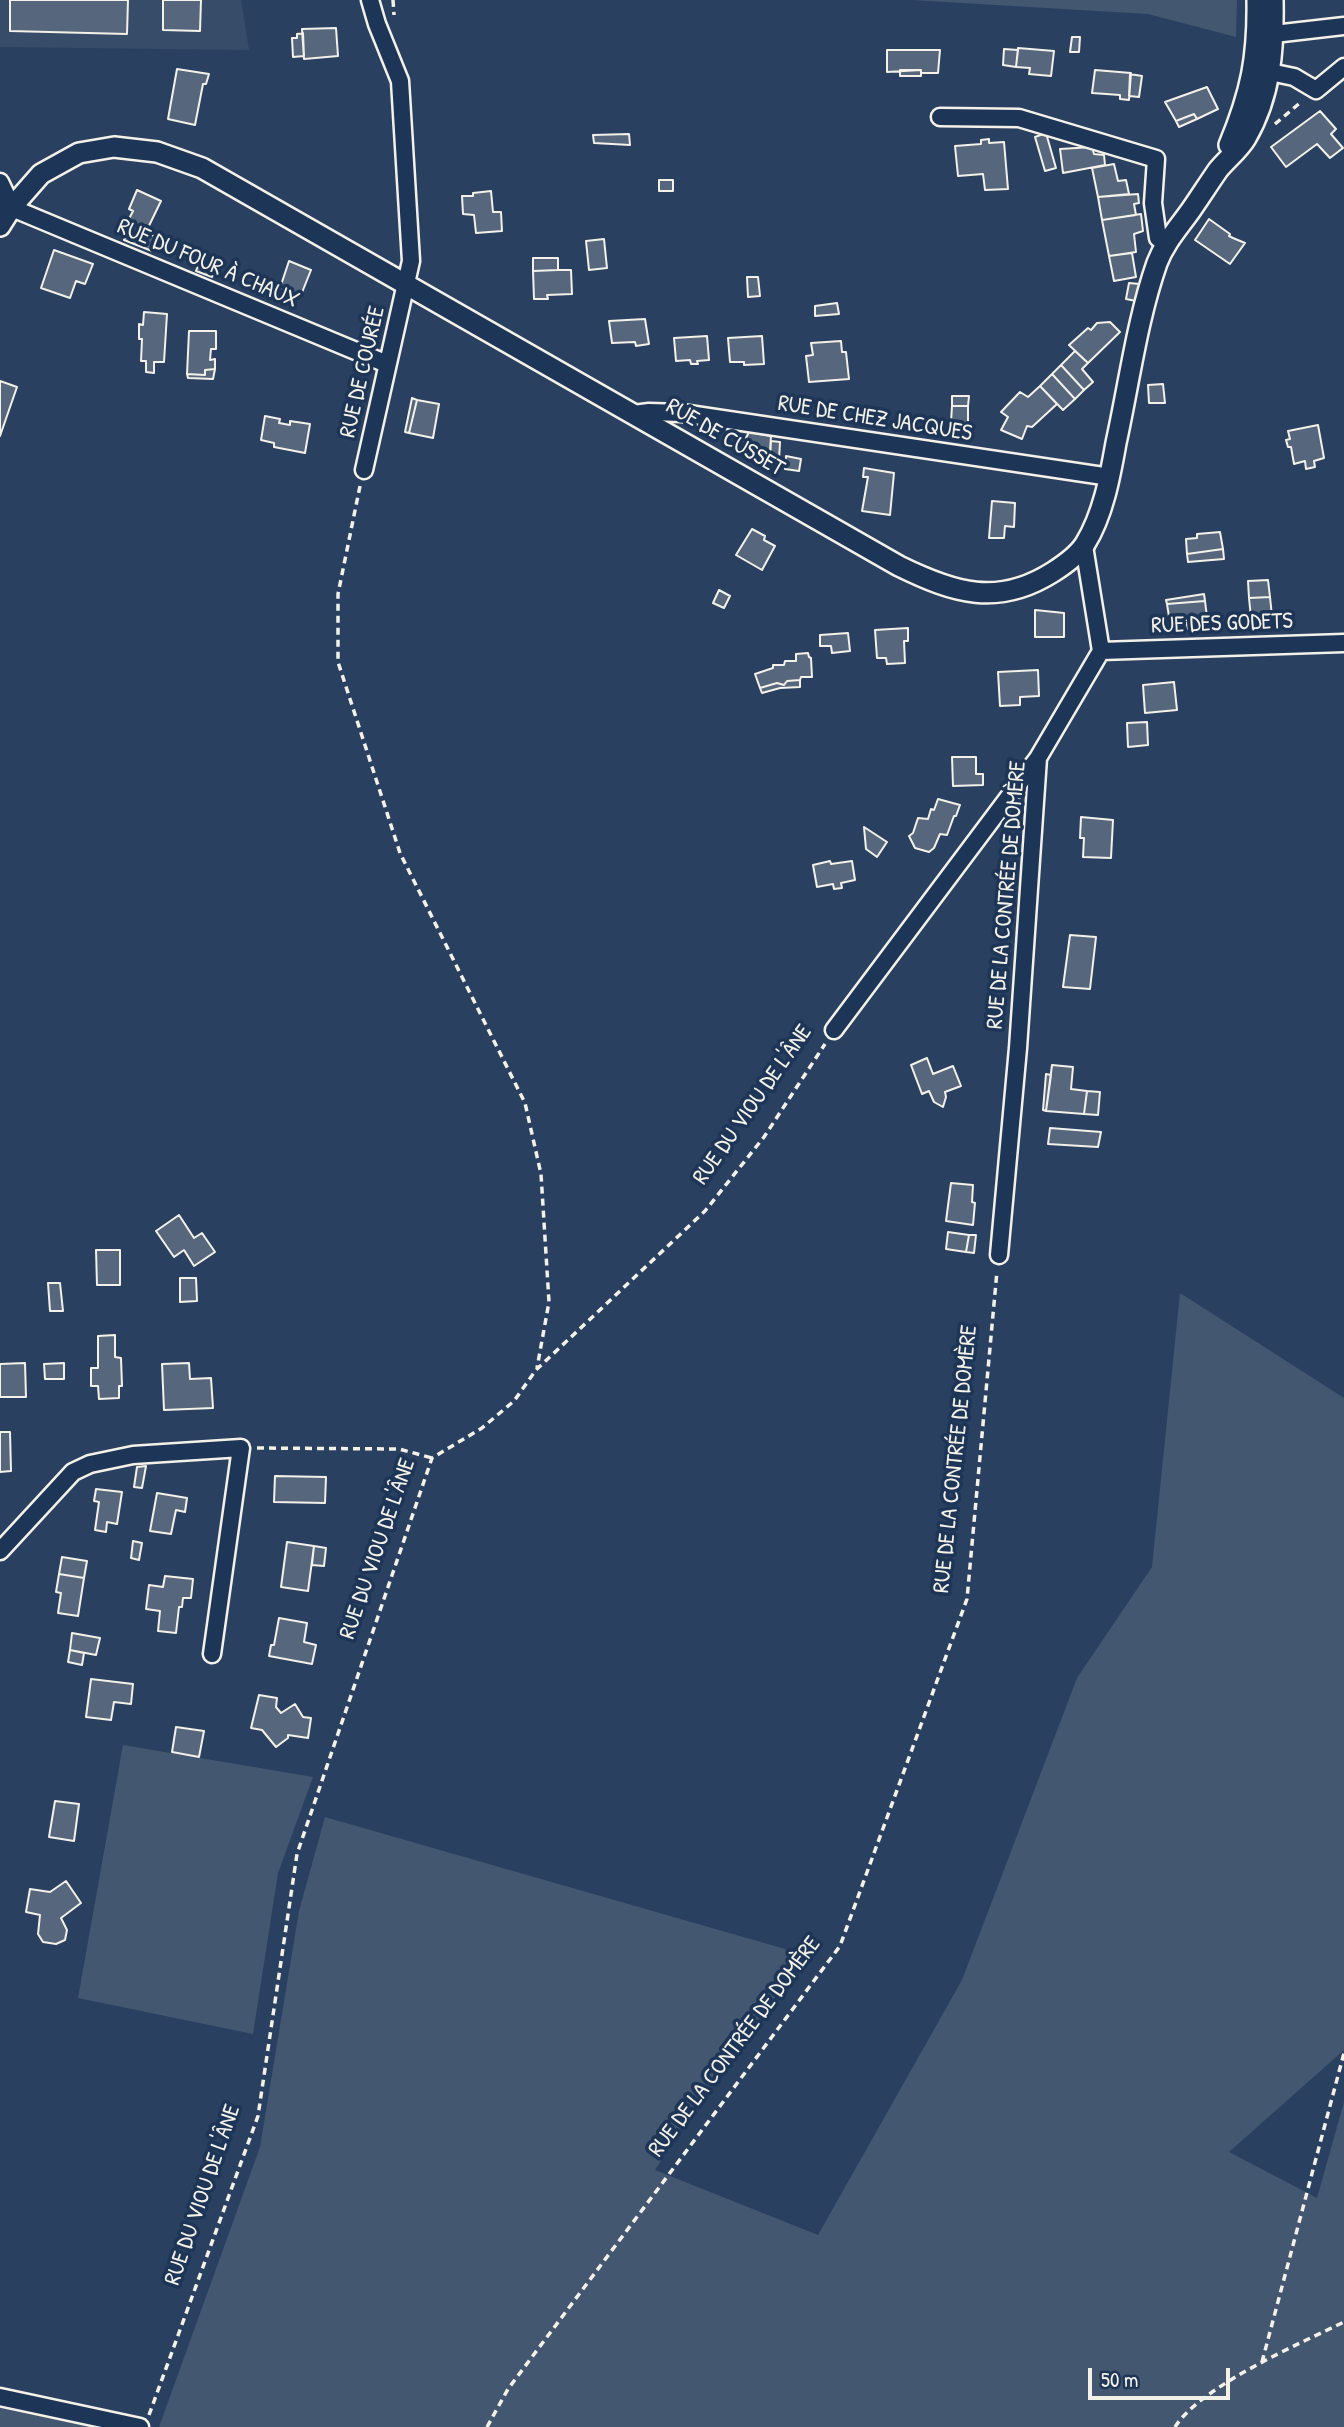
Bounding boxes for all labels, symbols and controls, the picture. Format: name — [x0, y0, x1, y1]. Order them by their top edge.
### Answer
street label: RUE DU FOUR À CHAUX — [113, 213, 303, 315]
street label: RUE DE COURÉE — [335, 304, 391, 440]
street label: RUE DE CHEZ JACQUES — [776, 390, 974, 448]
street label: RUE DE CUSSET — [661, 393, 789, 483]
street label: RUE DES GODETS — [1151, 608, 1293, 640]
street label: RUE DE LA CONTRÉE DE DOMÈRE — [982, 760, 1032, 1030]
street label: RUE DU VIOU DE L'ÂNE — [688, 1020, 818, 1190]
street label: RUE DE LA CONTRÉE DE DOMÈRE — [928, 1324, 984, 1594]
street label: RUE DU VIOU DE L'ÂNE — [334, 1455, 422, 1643]
street label: RUE DE LA CONTRÉE DE DOMÈRE — [643, 1931, 827, 2163]
street label: RUE DU VIOU DE L'ÂNE — [159, 2101, 247, 2289]
scale bar — [1092, 2354, 1234, 2398]
text: 50 m — [1101, 2365, 1138, 2394]

